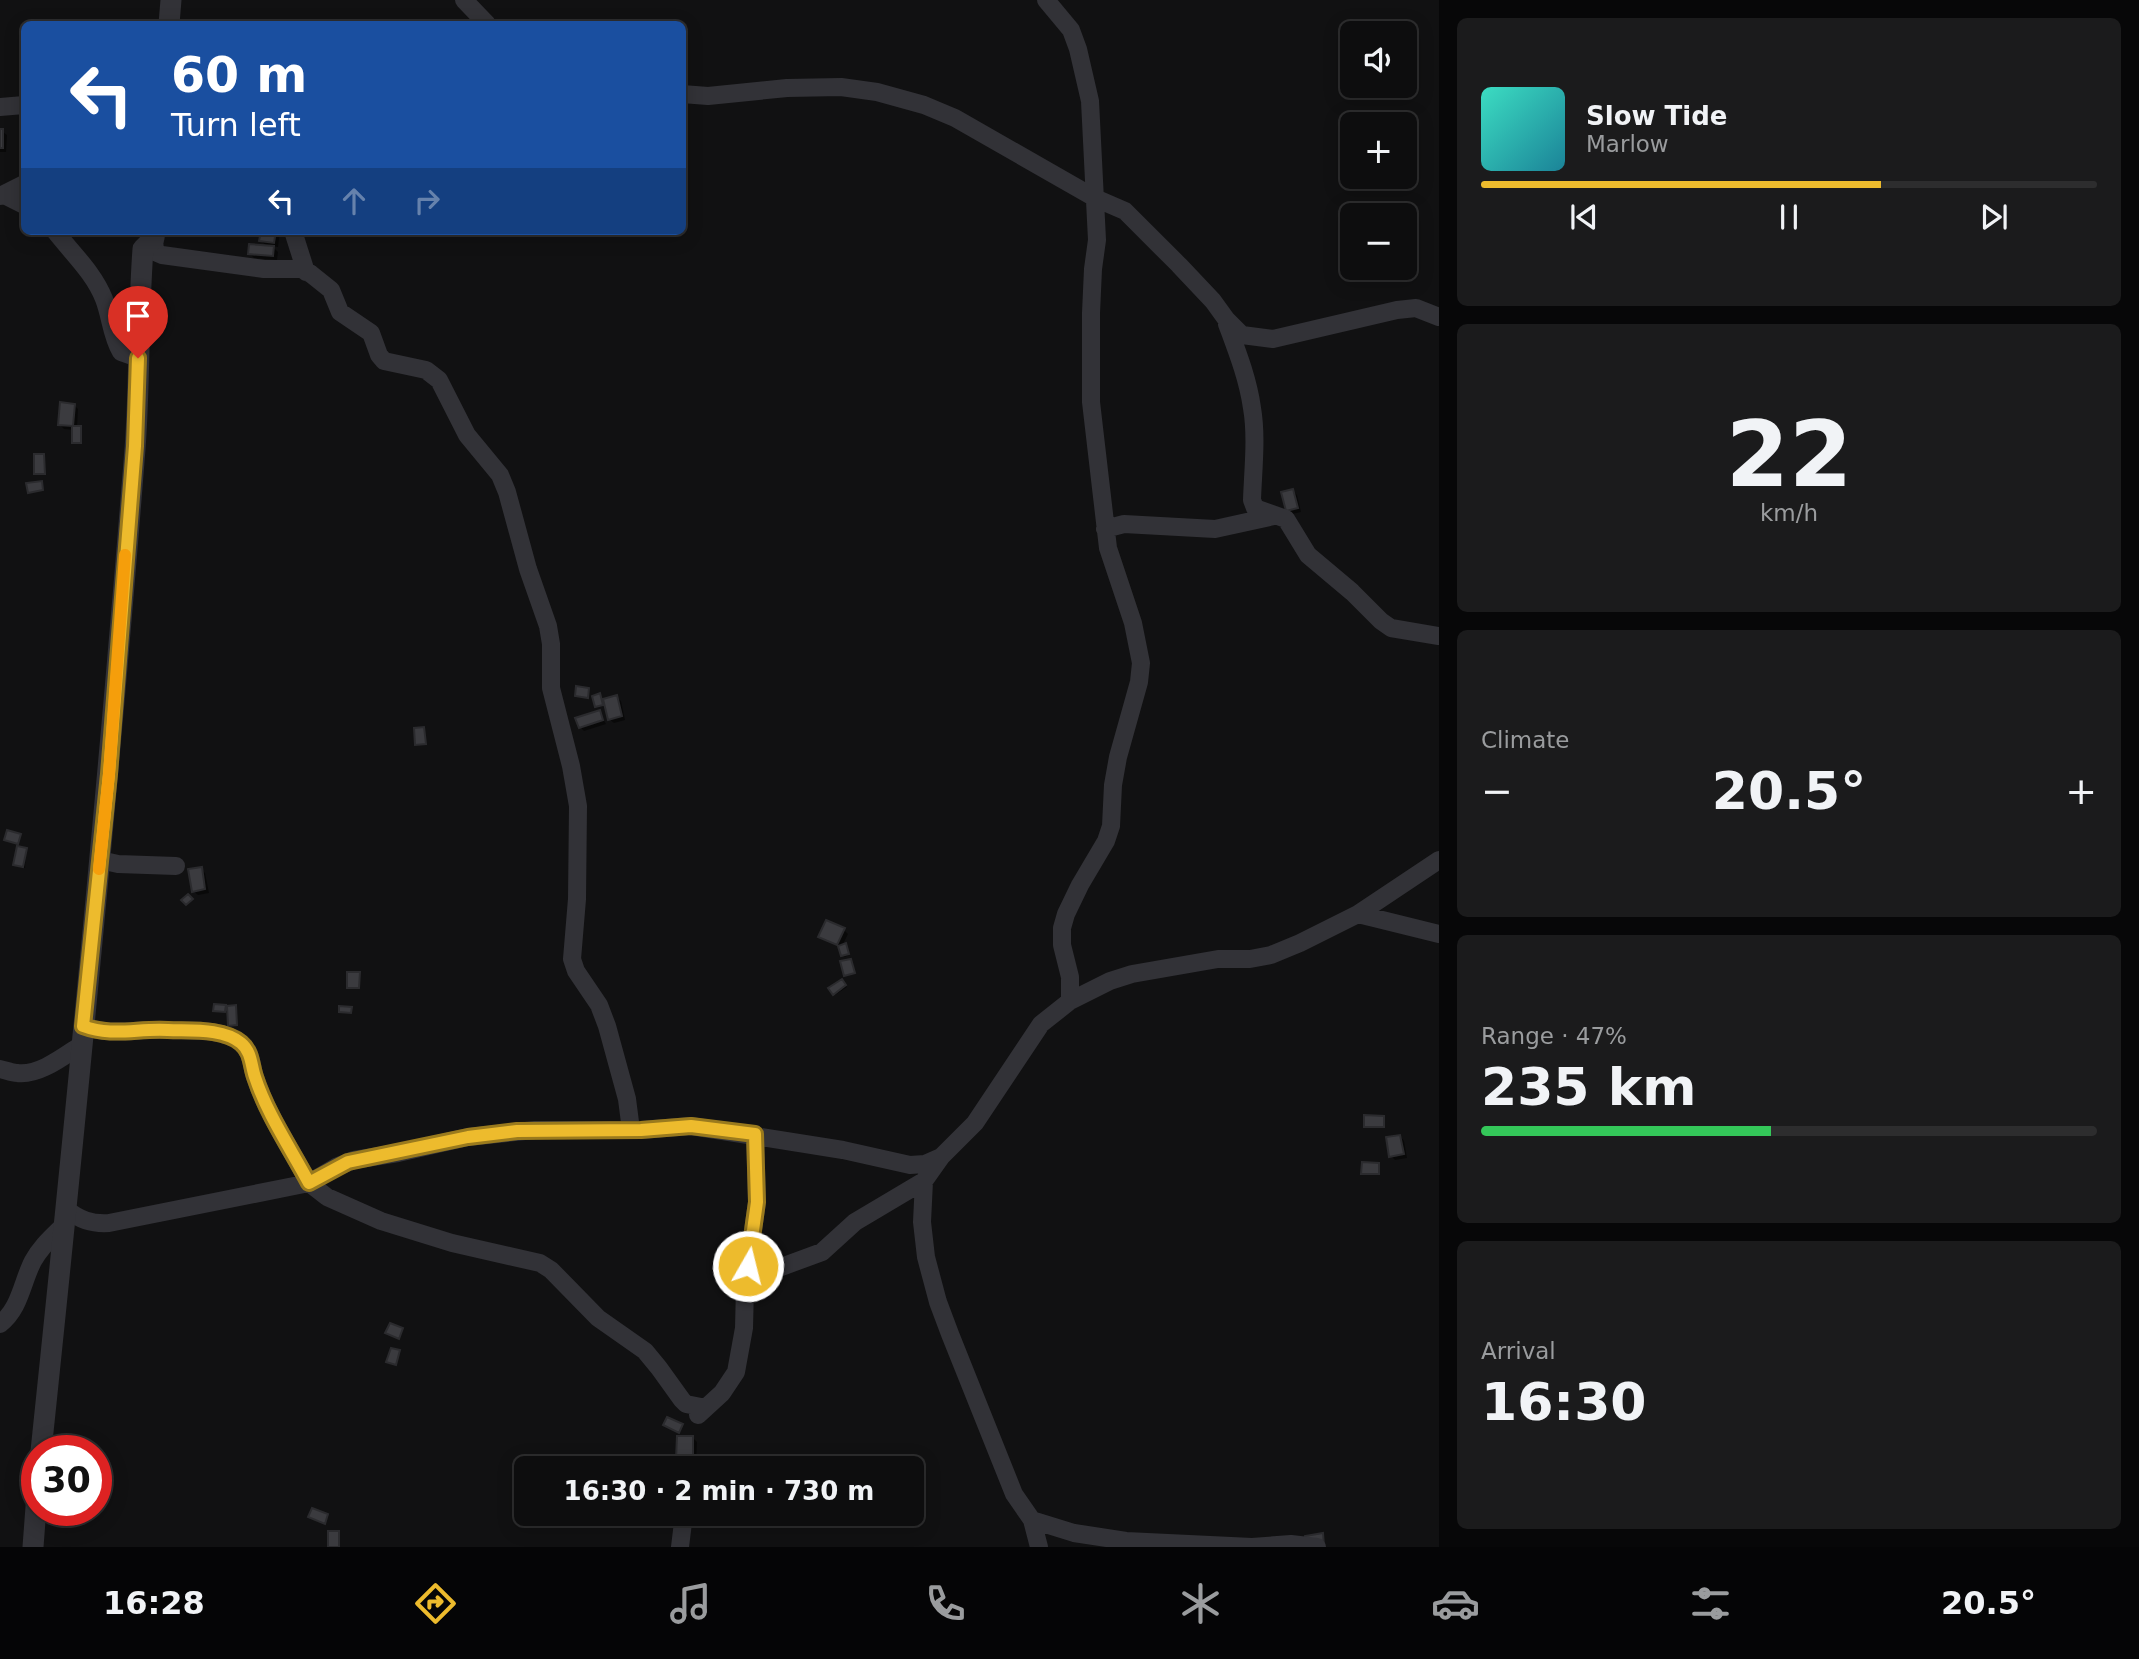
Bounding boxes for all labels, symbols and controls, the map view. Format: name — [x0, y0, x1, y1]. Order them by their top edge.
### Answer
map controls — [1340, 21, 1417, 280]
button: sound — [1340, 21, 1417, 98]
text: 60 m — [171, 47, 307, 104]
icon: left — [56, 49, 147, 140]
text: Slow Tide — [1586, 101, 1727, 131]
text: Turn left — [171, 106, 301, 144]
button: + — [1340, 112, 1417, 189]
text: Marlow — [1586, 131, 1669, 157]
icon: left — [262, 182, 300, 220]
icon: ahead — [335, 182, 373, 220]
icon: right — [408, 182, 446, 220]
icon: previous — [1565, 198, 1603, 236]
icon: pause — [1770, 198, 1808, 236]
icon: next — [1975, 198, 2013, 236]
button: − — [1340, 203, 1417, 280]
pin — [108, 286, 168, 358]
icon: arrive — [119, 297, 157, 335]
text: 22 — [1726, 402, 1852, 507]
text: km/h — [1760, 500, 1818, 526]
text: Climate — [1481, 727, 1570, 753]
text: 20.5° — [1712, 761, 1866, 821]
text: − — [1481, 769, 1513, 813]
text: + — [2065, 769, 2097, 813]
text: Range · 47% — [1481, 1023, 1627, 1049]
text: 235 km — [1481, 1057, 1696, 1117]
position arrow — [711, 1229, 785, 1303]
text: Arrival — [1481, 1338, 1556, 1364]
text: 16:30 — [1481, 1372, 1647, 1432]
speed limit sign: 30 — [21, 1435, 112, 1526]
text: 16:30 · 2 min · 730 m — [564, 1476, 874, 1506]
icon: directions — [411, 1579, 460, 1628]
icon: music — [666, 1579, 715, 1628]
icon: phone — [921, 1579, 970, 1628]
icon: climate — [1176, 1579, 1225, 1628]
icon: car — [1431, 1579, 1480, 1628]
icon: filters — [1686, 1579, 1735, 1628]
text: 16:28 — [103, 1584, 205, 1622]
text: 20.5° — [1941, 1584, 2036, 1622]

